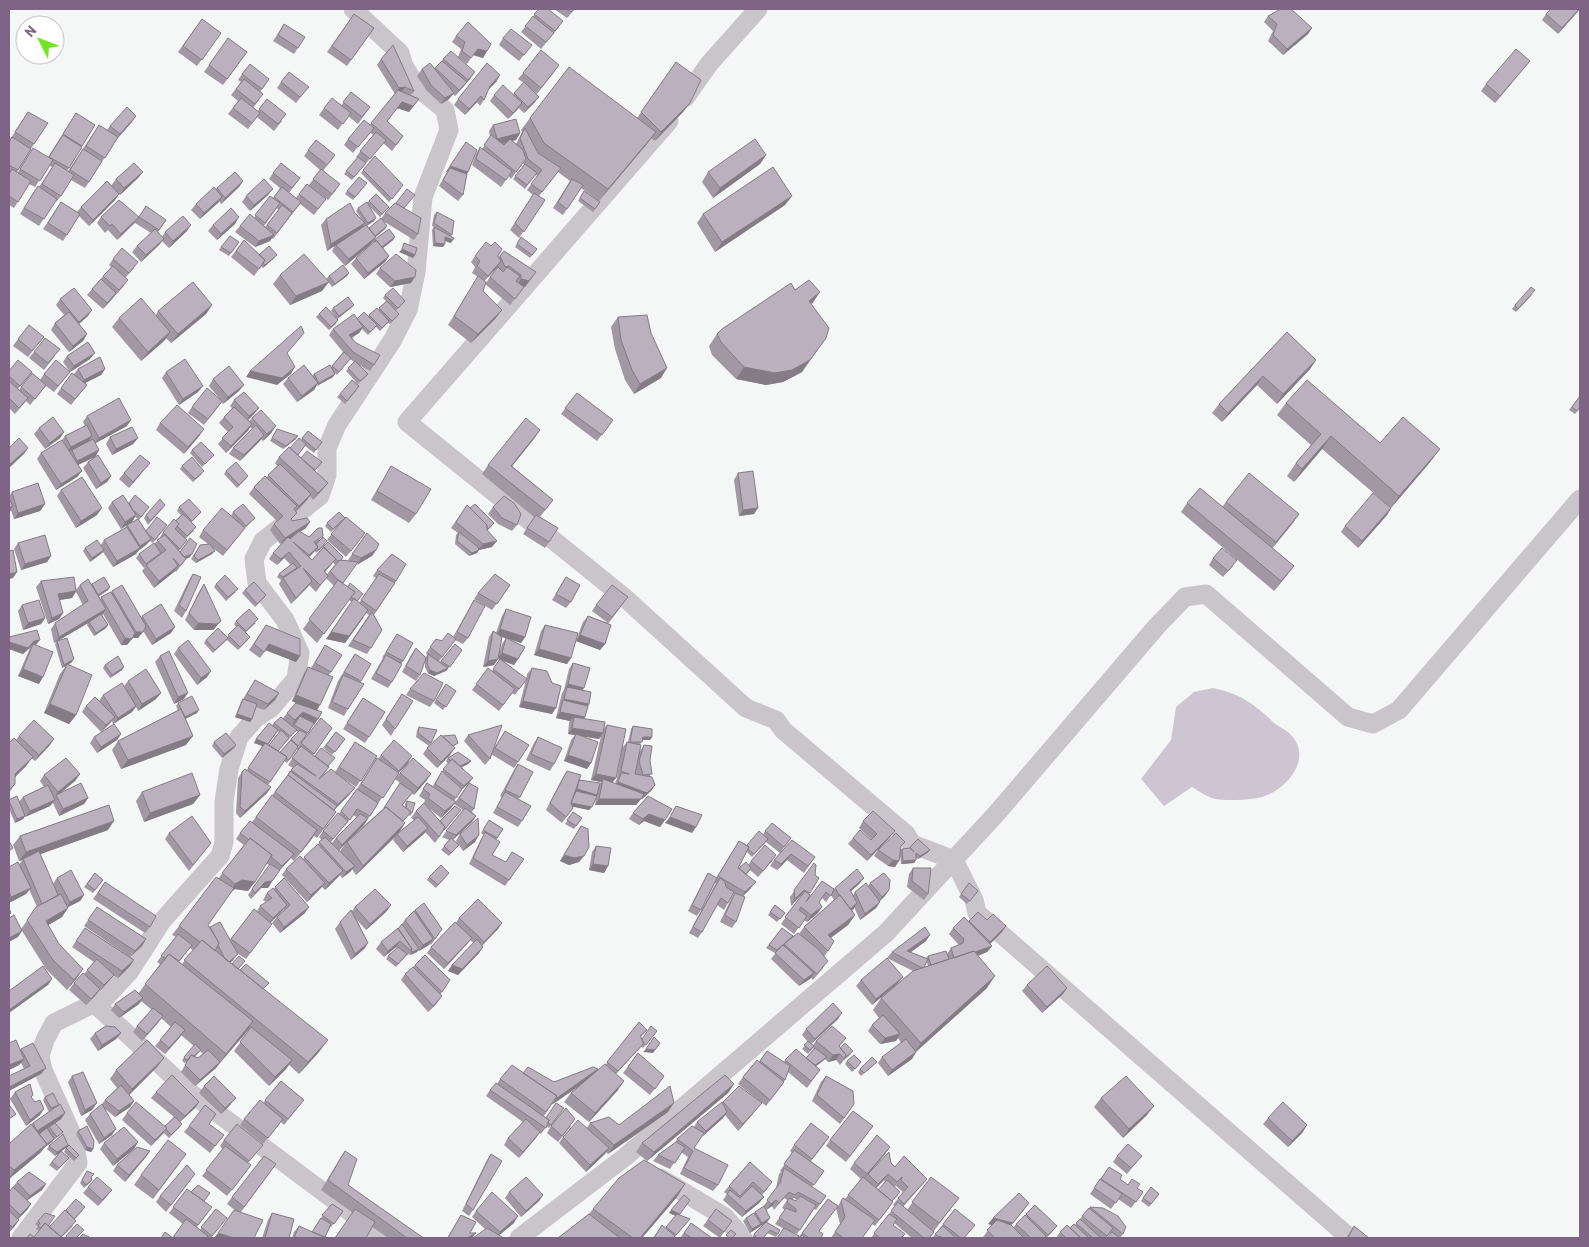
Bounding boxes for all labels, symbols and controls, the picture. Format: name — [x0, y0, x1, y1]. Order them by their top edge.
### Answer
north arrow — [15, 15, 65, 65]
text: N — [21, 22, 39, 40]

